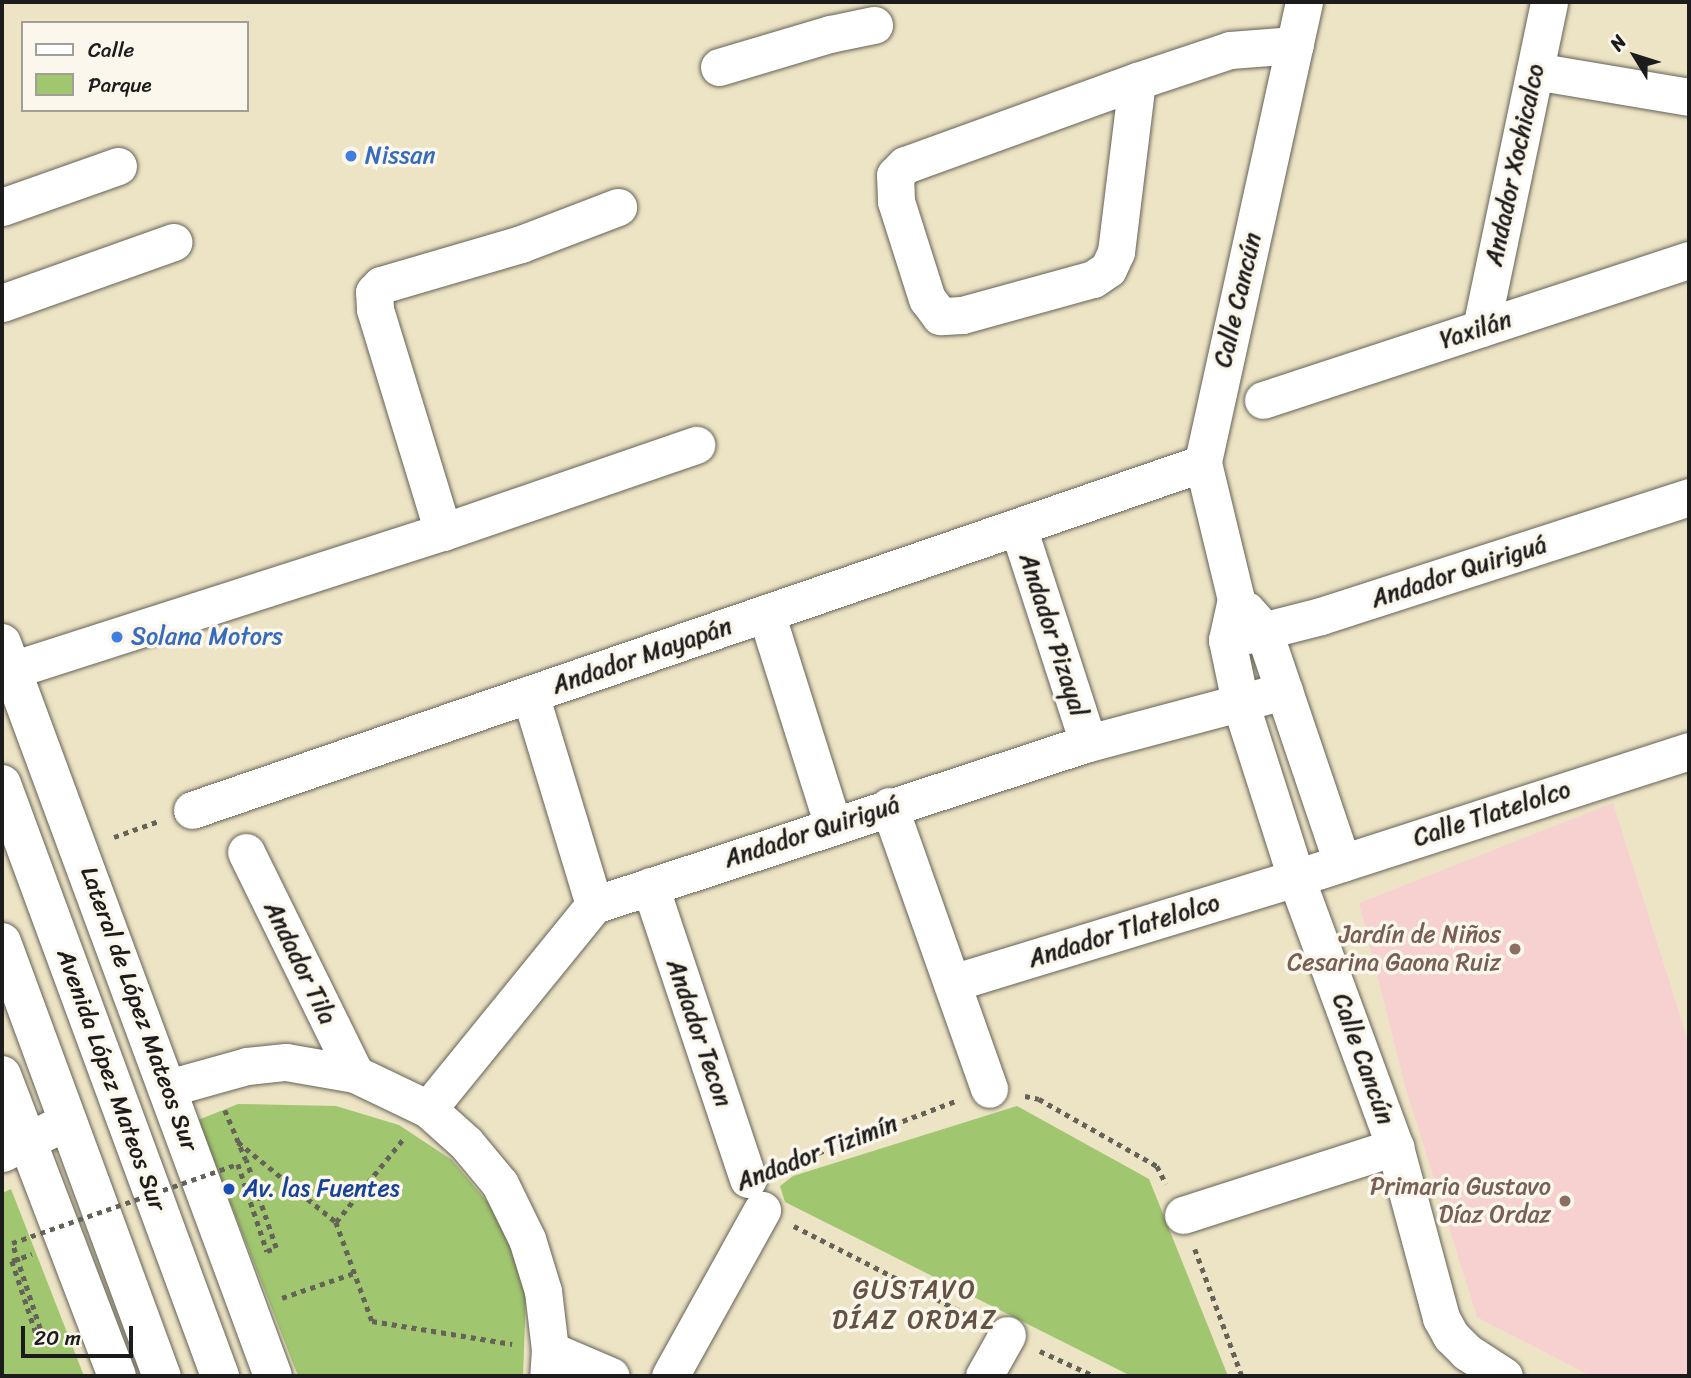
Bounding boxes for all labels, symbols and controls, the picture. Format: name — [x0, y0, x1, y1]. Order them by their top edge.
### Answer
legend — [21, 21, 248, 112]
north arrow — [1600, 21, 1670, 91]
text: N — [1601, 27, 1635, 58]
text: Calle — [88, 31, 134, 69]
street label: Andador Xochicalco — [1479, 61, 1551, 269]
text: Parque — [88, 66, 152, 104]
place label: Nissan — [365, 142, 435, 170]
marker: Nissan — [343, 148, 359, 164]
street label: Calle Cancún — [1209, 230, 1267, 370]
street label: Yaxilán — [1437, 305, 1515, 355]
street label: Andador Quiriguá — [1368, 530, 1550, 614]
street label: Andador Pizayal — [1013, 550, 1093, 720]
street label: Andador Mayapán — [548, 612, 736, 700]
place label: Solana Motors — [131, 623, 283, 651]
marker: Solana Motors — [109, 629, 125, 645]
street label: Calle Tlatelolco — [1410, 775, 1574, 853]
street label: Andador Quiriguá — [721, 790, 903, 874]
street label: Lateral de López Mateos Sur — [74, 863, 204, 1155]
street label: Andador Tlatelolco — [1025, 888, 1223, 974]
street label: Andador Tila — [258, 897, 342, 1029]
place label: Jardín de Niños Cesarina Gaona Ruiz — [1287, 921, 1501, 977]
marker: Jardín de Niños Cesarina Gaona Ruiz — [1507, 941, 1523, 957]
street label: Avenida López Mateos Sur — [50, 945, 172, 1215]
street label: Andador Tecon — [660, 955, 738, 1111]
street label: Calle Cancún — [1326, 990, 1400, 1128]
street label: Andador Tizimín — [732, 1109, 902, 1197]
place label: Primaria Gustavo Díaz Ordaz — [1370, 1173, 1551, 1229]
place label: Av. las Fuentes — [243, 1175, 401, 1203]
marker: Av. las Fuentes — [221, 1181, 237, 1197]
marker: Primaria Gustavo Díaz Ordaz — [1557, 1193, 1573, 1209]
district label: GUSTAVO DÍAZ ORDAZ — [834, 1274, 996, 1336]
scale bar — [24, 1312, 136, 1356]
text: 20 m — [34, 1319, 81, 1357]

